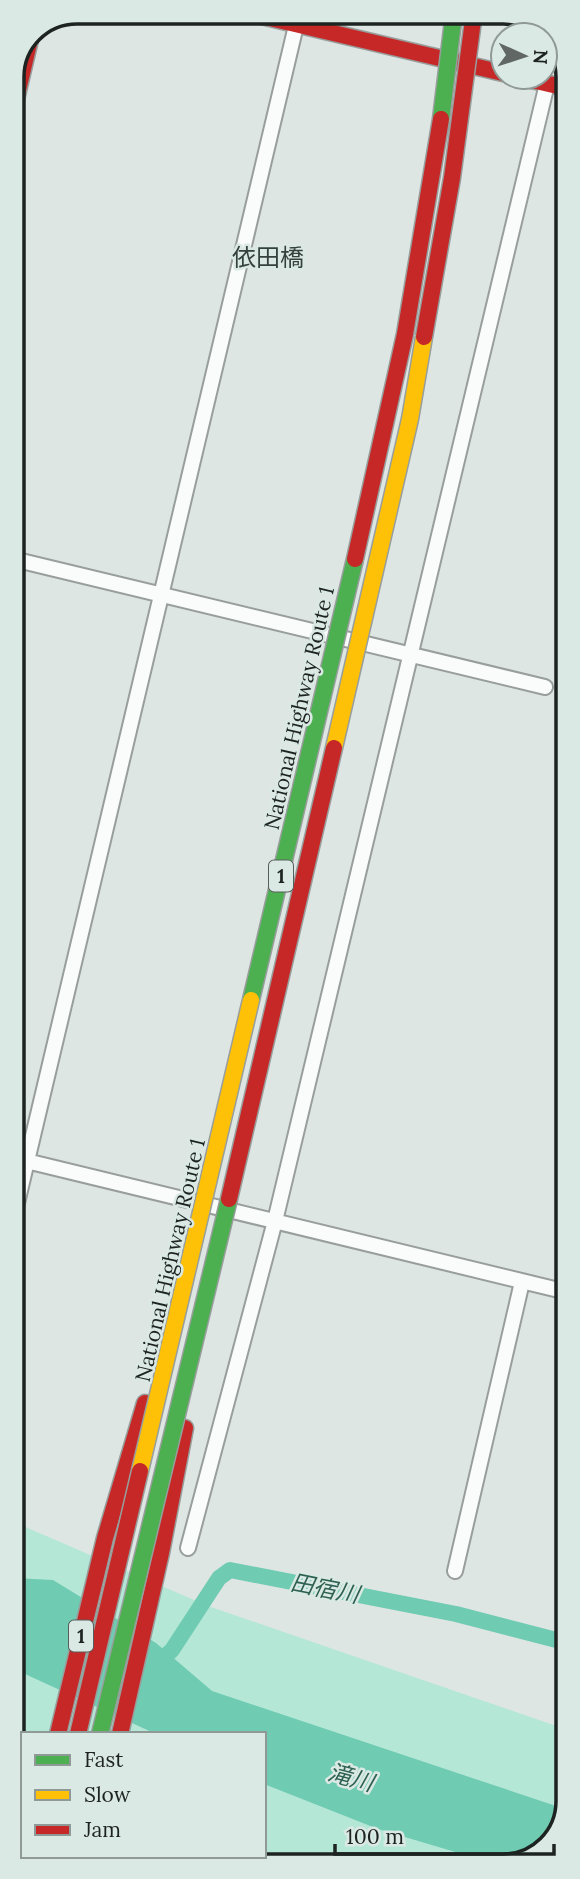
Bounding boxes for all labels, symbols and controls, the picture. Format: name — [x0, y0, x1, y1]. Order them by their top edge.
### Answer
north arrow — [489, 21, 559, 91]
text: N — [529, 49, 553, 65]
district label: 依田橋 — [232, 242, 304, 273]
street label: National Highway Route 1 — [258, 584, 340, 832]
road number: 1 — [269, 860, 293, 891]
street label: National Highway Route 1 — [129, 1136, 211, 1384]
water label: 田宿川 — [288, 1567, 365, 1609]
road number: 1 — [69, 1620, 93, 1652]
legend — [21, 1732, 266, 1858]
text: Fast — [84, 1746, 124, 1773]
water label: 滝川 — [325, 1757, 380, 1798]
text: Slow — [84, 1781, 131, 1808]
scale bar — [335, 1812, 554, 1856]
text: Jam — [83, 1816, 121, 1843]
text: 100 m — [346, 1823, 404, 1850]

